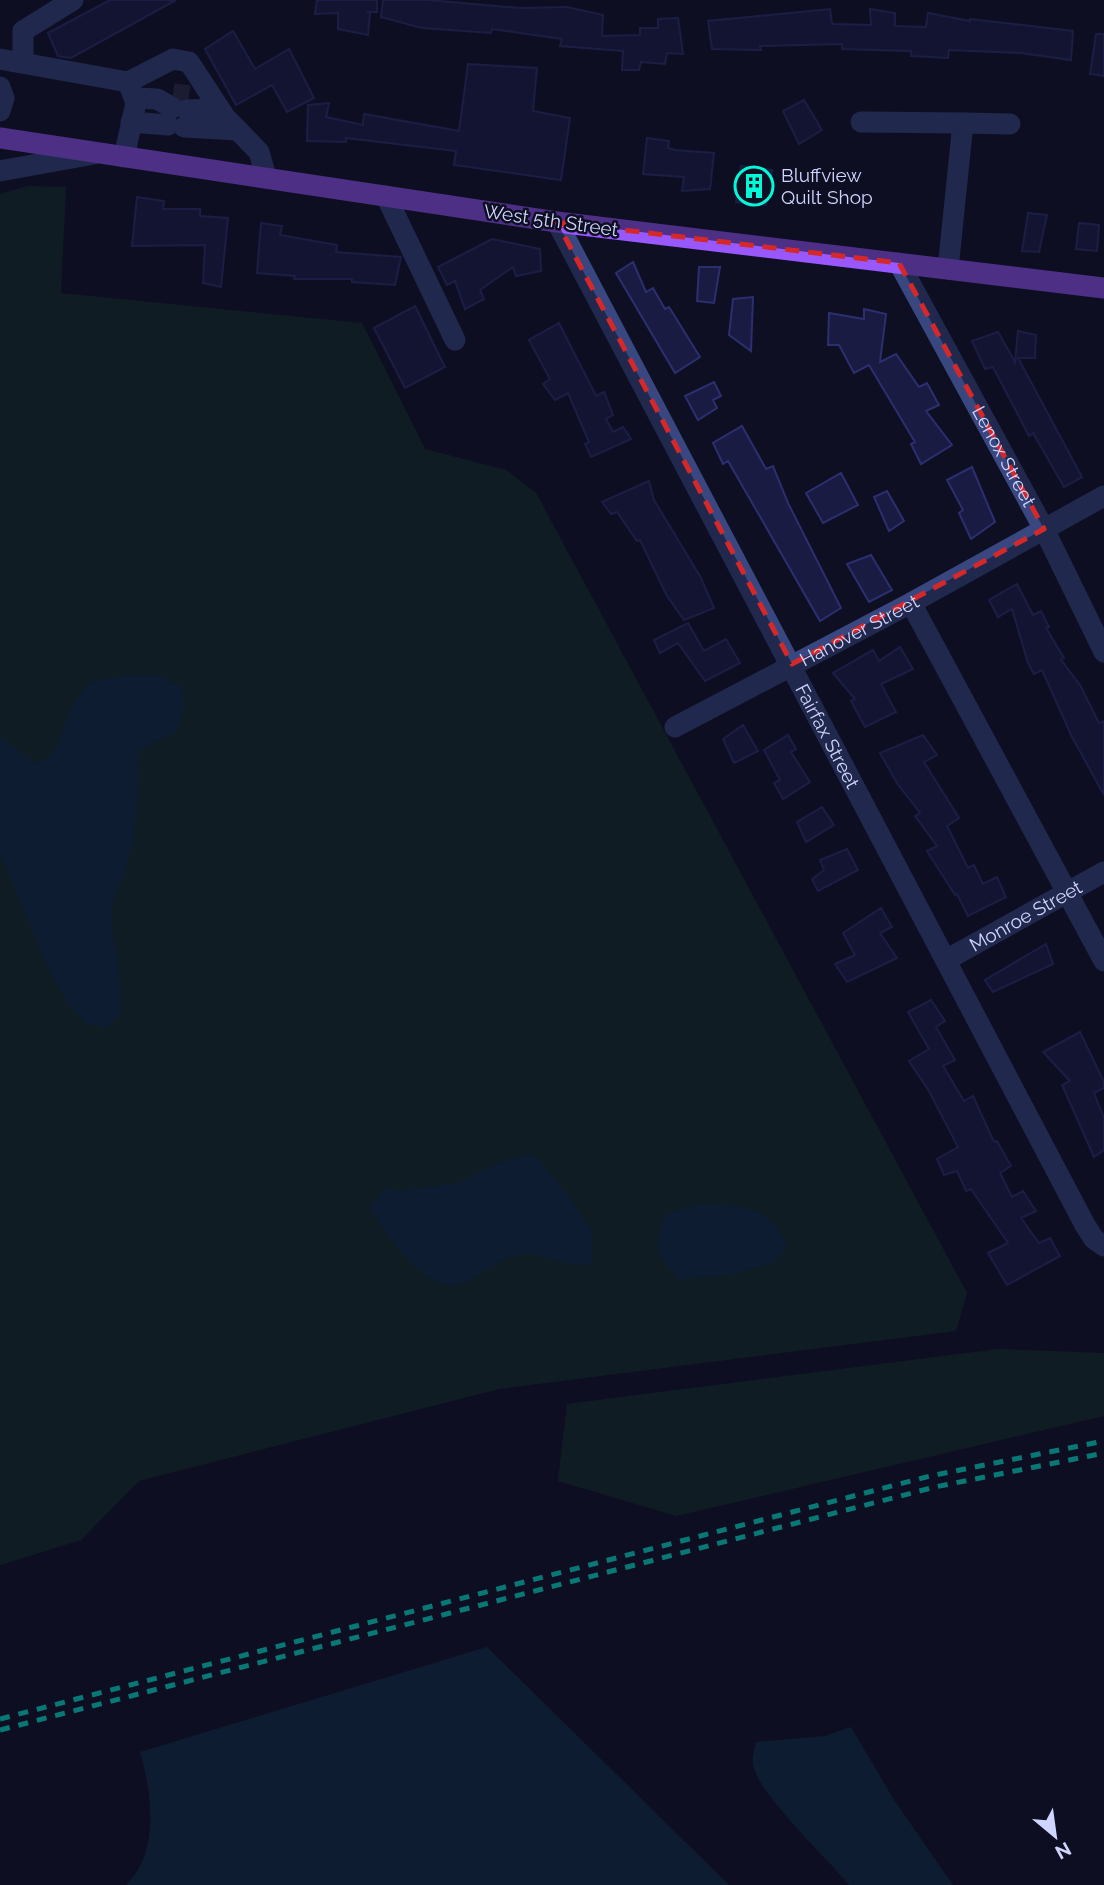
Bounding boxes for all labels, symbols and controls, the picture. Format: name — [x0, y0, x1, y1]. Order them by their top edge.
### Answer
place label: Bluffview Quilt Shop — [781, 164, 873, 208]
building icon: Bluffview Quilt Shop — [733, 165, 775, 207]
street label: West 5th Street — [482, 200, 620, 240]
street label: Lenox Street — [968, 402, 1041, 511]
street label: Hanover Street — [796, 590, 923, 670]
street label: Fairfax Street — [791, 680, 864, 793]
street label: Monroe Street — [965, 875, 1086, 956]
north arrow — [1020, 1801, 1090, 1871]
text: N — [1052, 1838, 1075, 1864]

